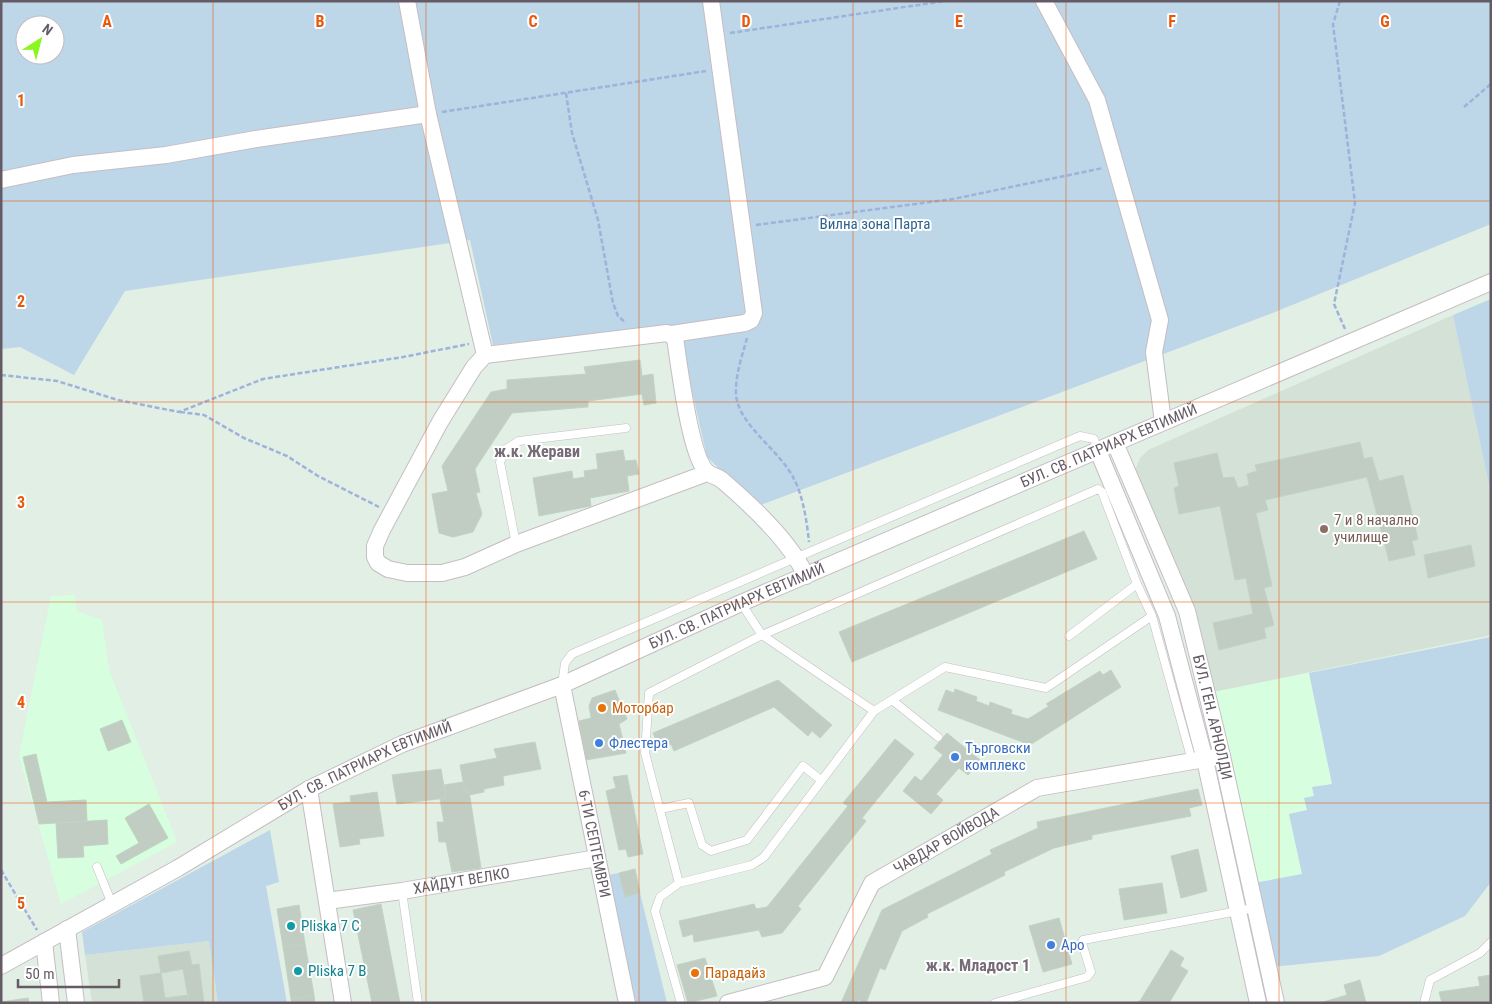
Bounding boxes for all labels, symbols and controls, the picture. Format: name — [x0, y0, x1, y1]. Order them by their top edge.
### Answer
text: A — [102, 12, 112, 31]
text: B — [316, 12, 325, 31]
text: C — [528, 12, 538, 31]
text: D — [741, 12, 751, 31]
text: E — [955, 12, 963, 31]
text: F — [1168, 12, 1176, 31]
text: G — [1380, 12, 1390, 31]
north arrow — [15, 15, 65, 65]
text: N — [39, 20, 56, 38]
text: 1 — [17, 91, 25, 110]
park label: Вилна зона Парта — [820, 215, 930, 233]
text: 2 — [17, 292, 25, 311]
street label: БУЛ. СВ. ПАТРИАРХ ЕВТИМИЙ — [1018, 400, 1200, 491]
district label: ж.к. Жерави — [494, 442, 580, 461]
text: 3 — [17, 493, 25, 512]
place label: 7 и 8 начално училище — [1334, 511, 1419, 546]
marker: 7 и 8 начално училище — [1318, 523, 1330, 535]
street label: БУЛ. СВ. ПАТРИАРХ ЕВТИМИЙ — [646, 559, 827, 653]
street label: БУЛ. ГЕН. АРНОЛДИ — [1189, 653, 1236, 781]
text: 4 — [17, 693, 25, 712]
place label: Моторбар — [612, 699, 674, 717]
marker: Моторбар — [596, 702, 608, 714]
street label: БУЛ. СВ. ПАТРИАРХ ЕВТИМИЙ — [275, 717, 454, 815]
place label: Флестера — [609, 734, 668, 752]
marker: Флестера — [593, 737, 605, 749]
place label: Търговски комплекс — [965, 739, 1031, 774]
marker: Търговски комплекс — [949, 751, 961, 763]
street label: 6-ТИ СЕПТЕМВРИ — [575, 788, 614, 899]
street label: ЧАВДАР ВОЙВОДА — [890, 803, 1002, 878]
street label: ХАЙДУТ ВЕЛКО — [412, 864, 511, 898]
text: 5 — [17, 894, 25, 913]
place label: Pliska 7 C — [301, 917, 360, 935]
marker: Pliska 7 C — [285, 920, 297, 932]
place label: Аро — [1061, 936, 1085, 954]
marker: Аро — [1045, 939, 1057, 951]
scale bar — [18, 956, 119, 988]
district label: ж.к. Младост 1 — [926, 956, 1030, 975]
place label: Pliska 7 B — [308, 962, 366, 980]
place label: Парадайз — [705, 964, 766, 982]
text: 50 m — [25, 965, 55, 983]
marker: Pliska 7 B — [292, 965, 304, 977]
marker: Парадайз — [689, 967, 701, 979]

